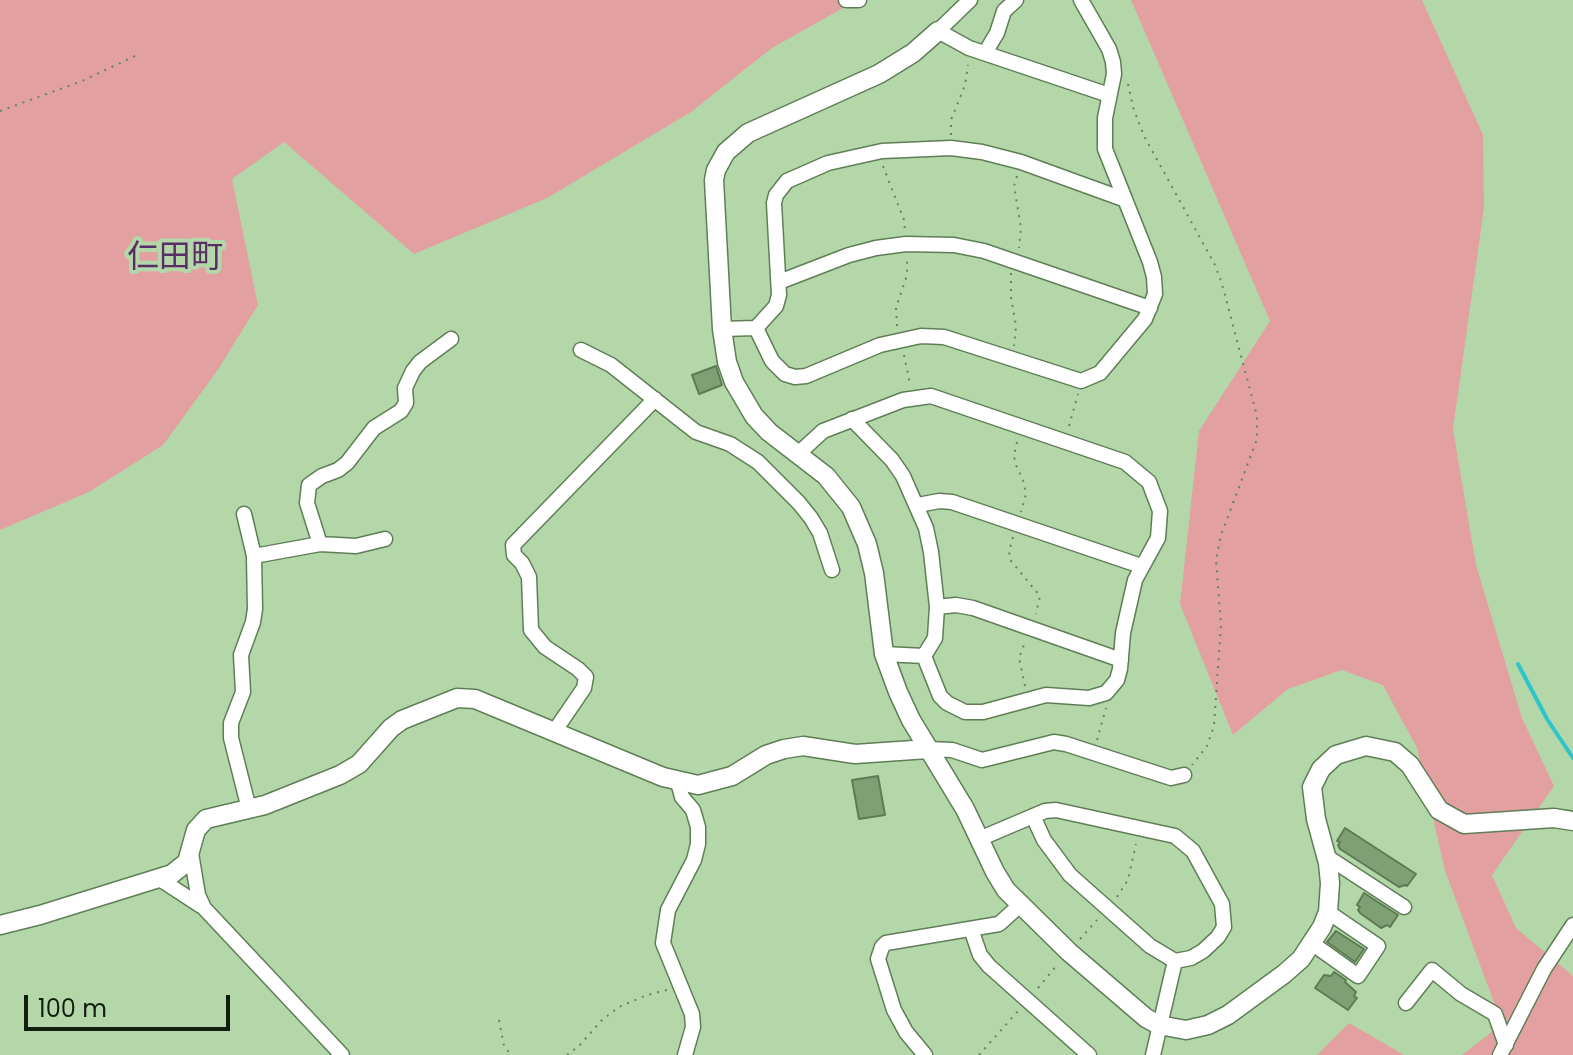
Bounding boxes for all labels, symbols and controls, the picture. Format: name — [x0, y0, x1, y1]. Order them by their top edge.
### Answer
district label: 仁田町 — [127, 240, 223, 278]
scale bar — [28, 979, 234, 1029]
text: 100 m — [38, 992, 107, 1025]

